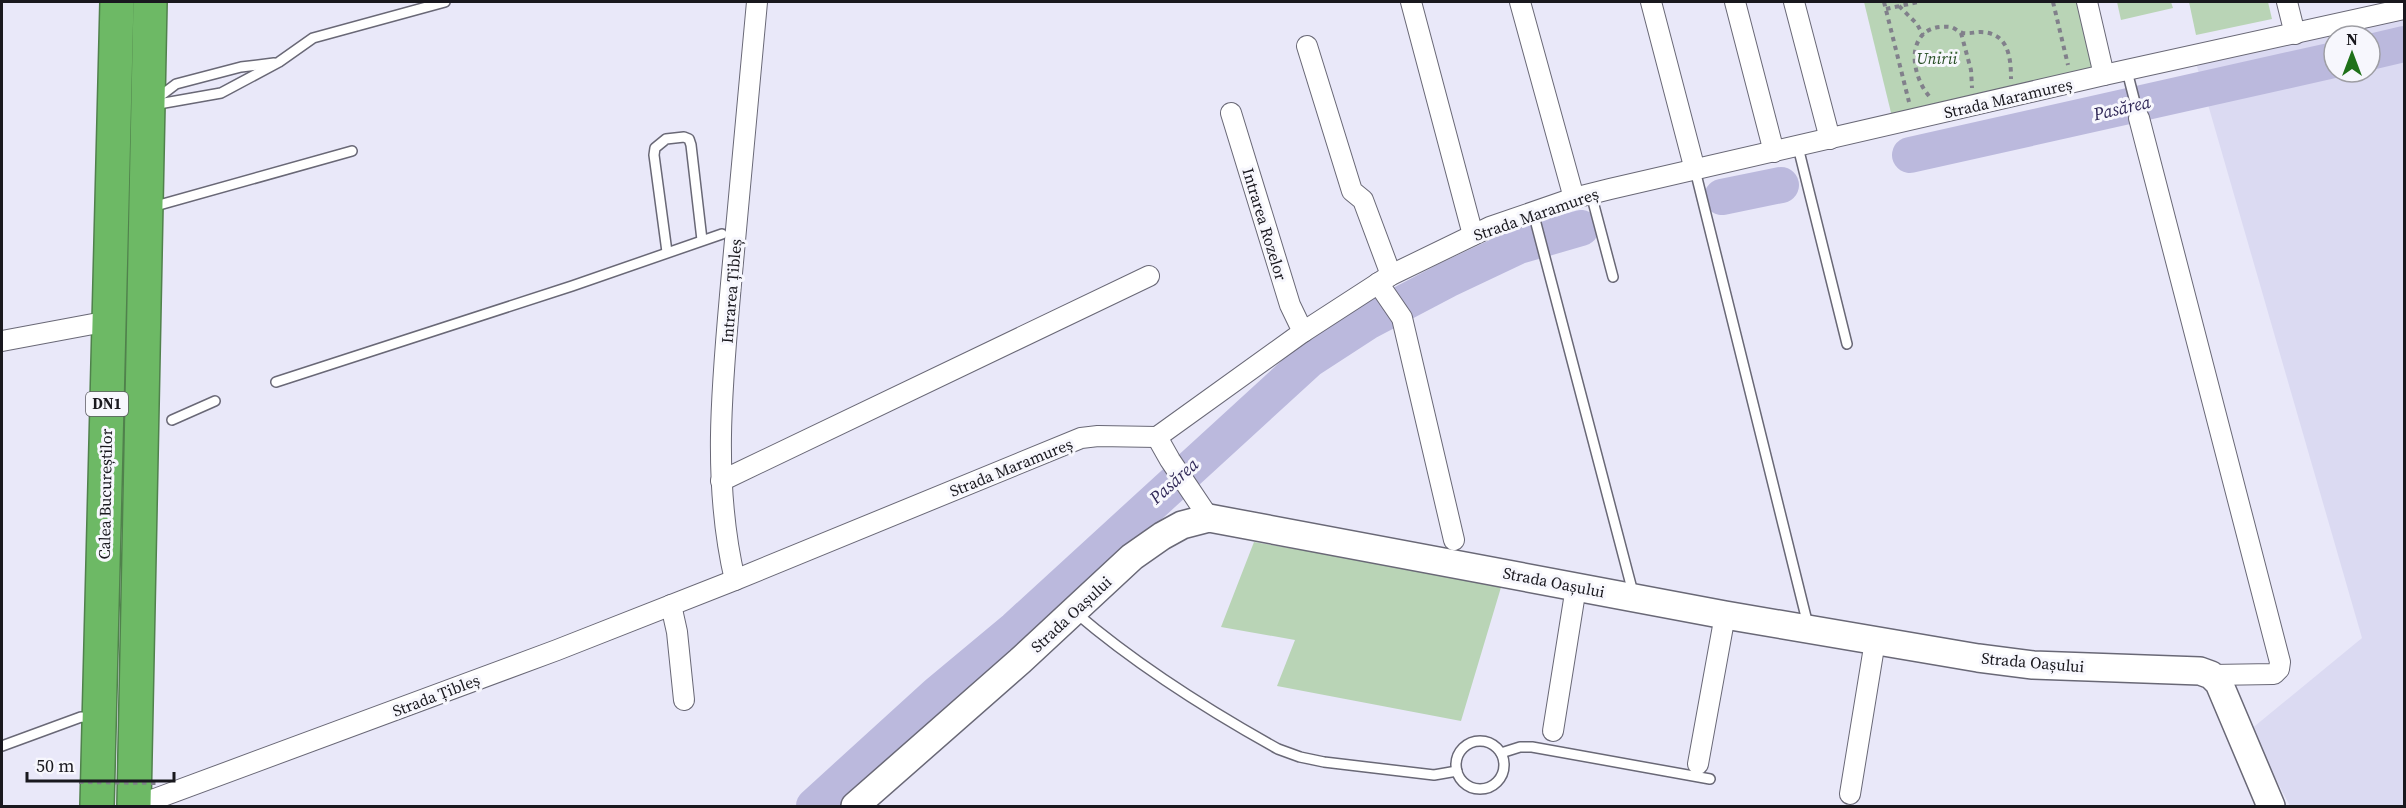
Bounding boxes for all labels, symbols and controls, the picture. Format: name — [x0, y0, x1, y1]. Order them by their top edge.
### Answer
north arrow — [2322, 24, 2382, 84]
text: N — [2346, 28, 2358, 50]
park label: Unirii — [1917, 47, 1958, 69]
street label: Strada Maramureș — [1942, 73, 2074, 123]
water label: Pasărea — [2090, 89, 2154, 126]
street label: Intrarea Rozelor — [1237, 165, 1293, 283]
street label: Strada Maramureș — [1471, 182, 1602, 246]
street label: Intrarea Țibleș — [715, 238, 747, 344]
road number: DN1 — [86, 392, 128, 416]
street label: Calea Bucureștilor — [93, 428, 117, 560]
street label: Strada Maramureș — [946, 432, 1076, 502]
water label: Pasărea — [1143, 451, 1204, 510]
street label: Strada Oașului — [1501, 561, 1607, 603]
street label: Strada Oașului — [1026, 571, 1116, 657]
street label: Strada Oașului — [1981, 647, 2086, 677]
street label: Strada Țibleș — [389, 668, 483, 722]
scale bar — [27, 745, 174, 783]
text: 50 m — [36, 753, 74, 778]

